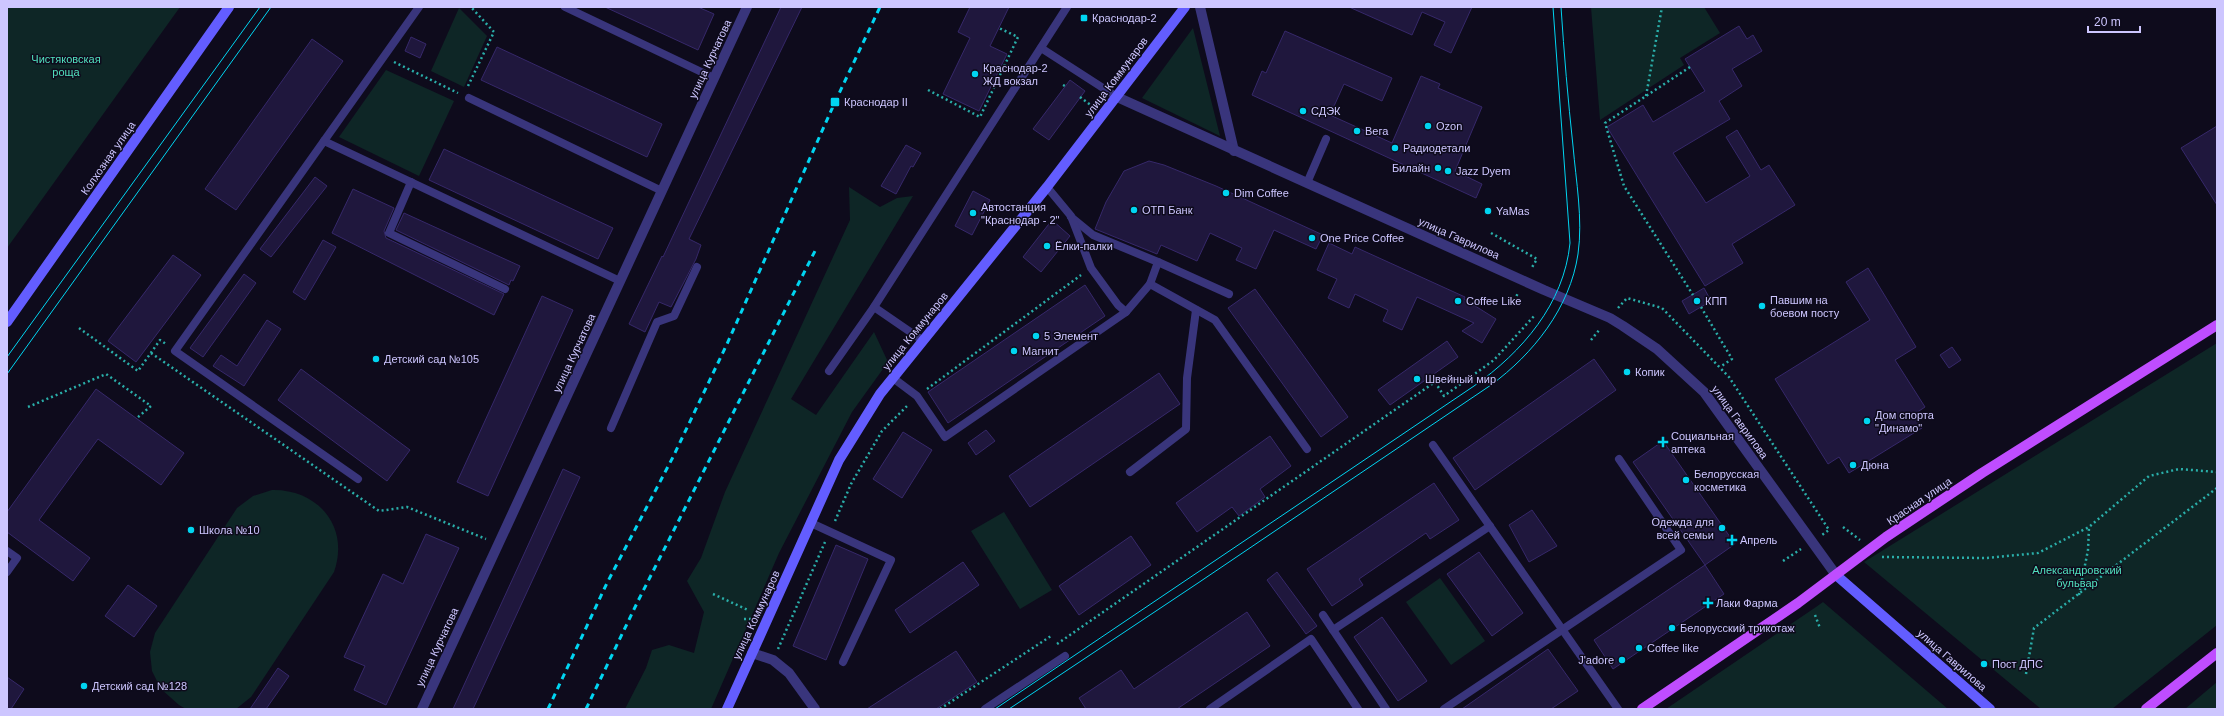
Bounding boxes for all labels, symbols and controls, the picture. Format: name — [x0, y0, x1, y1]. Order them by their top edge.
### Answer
scale bar — [2088, 8, 2140, 34]
place label: Краснодар-2 — [1092, 12, 1157, 24]
marker: Краснодар-2 — [1079, 13, 1089, 23]
text: 20 m — [2094, 15, 2121, 29]
street label: улица Курчатова — [687, 17, 734, 100]
street label: улица Коммунаров — [1082, 35, 1150, 119]
park label: Чистяковская роща — [31, 53, 101, 78]
place label: Краснодар-2 ЖД вокзал — [983, 62, 1048, 87]
marker: Краснодар-2 ЖД вокзал — [970, 69, 980, 79]
marker: Краснодар II — [829, 96, 841, 108]
place label: Краснодар II — [844, 96, 908, 108]
place label: СДЭК — [1311, 105, 1341, 117]
marker: СДЭК — [1298, 106, 1308, 116]
street label: Колхозная улица — [78, 118, 138, 197]
place label: Ozon — [1436, 120, 1462, 132]
marker: Ozon — [1423, 121, 1433, 131]
place label: Вега — [1365, 125, 1389, 137]
marker: Вега — [1352, 126, 1362, 136]
place label: Радиодетали — [1403, 142, 1470, 154]
marker: Радиодетали — [1390, 143, 1400, 153]
place label: Билайн — [1392, 162, 1430, 174]
marker: Билайн — [1433, 163, 1443, 173]
place label: Jazz Dyem — [1456, 165, 1510, 177]
marker: Jazz Dyem — [1443, 166, 1453, 176]
place label: Dim Coffee — [1234, 187, 1289, 199]
marker: Dim Coffee — [1221, 188, 1231, 198]
place label: Автостанция "Краснодар - 2" — [981, 201, 1060, 226]
place label: ОТП Банк — [1142, 204, 1193, 216]
marker: ОТП Банк — [1129, 205, 1139, 215]
place label: YaMas — [1496, 205, 1530, 217]
marker: YaMas — [1483, 206, 1493, 216]
marker: Автостанция "Краснодар - 2" — [968, 208, 978, 218]
street label: улица Гаврилова — [1417, 215, 1502, 262]
place label: One Price Coffee — [1320, 232, 1404, 244]
marker: One Price Coffee — [1307, 233, 1317, 243]
place label: Ёлки-палки — [1055, 240, 1113, 252]
marker: Ёлки-палки — [1042, 241, 1052, 251]
street label: улица Коммунаров — [880, 289, 950, 372]
place label: Павшим на боевом посту — [1770, 294, 1840, 319]
place label: Coffee Like — [1466, 295, 1521, 307]
place label: КПП — [1705, 295, 1727, 307]
marker: Coffee Like — [1453, 296, 1463, 306]
marker: КПП — [1692, 296, 1702, 306]
marker: Павшим на боевом посту — [1757, 301, 1767, 311]
street label: улица Курчатова — [551, 311, 598, 394]
place label: 5 Элемент — [1044, 330, 1098, 342]
marker: 5 Элемент — [1031, 331, 1041, 341]
place label: Магнит — [1022, 345, 1059, 357]
marker: Магнит — [1009, 346, 1019, 356]
place label: Детский сад №105 — [384, 353, 479, 365]
marker: Детский сад №105 — [371, 354, 381, 364]
place label: Копик — [1635, 366, 1665, 378]
marker: Копик — [1622, 367, 1632, 377]
place label: Швейный мир — [1425, 373, 1496, 385]
marker: Швейный мир — [1412, 374, 1422, 384]
street label: улица Гаврилова — [1709, 383, 1771, 462]
place label: Дом спорта "Динамо" — [1875, 409, 1935, 434]
marker: Дом спорта "Динамо" — [1862, 416, 1872, 426]
place label: Социальная аптека — [1671, 430, 1734, 455]
marker: Социальная аптека — [1658, 437, 1668, 447]
place label: Дюна — [1861, 459, 1890, 471]
marker: Дюна — [1848, 460, 1858, 470]
place label: Белорусская косметика — [1694, 468, 1759, 493]
street label: Красная улица — [1884, 474, 1954, 527]
marker: Белорусская косметика — [1681, 475, 1691, 485]
place label: Одежда для всей семьи — [1652, 516, 1714, 541]
marker: Одежда для всей семьи — [1717, 523, 1727, 533]
place label: Школа №10 — [199, 524, 260, 536]
marker: Школа №10 — [186, 525, 196, 535]
place label: Апрель — [1740, 534, 1778, 546]
marker: Апрель — [1727, 535, 1737, 545]
park label: Александровский бульвар — [2032, 564, 2122, 589]
street label: улица Коммунаров — [730, 568, 782, 661]
place label: Лаки Фарма — [1716, 597, 1779, 609]
marker: Лаки Фарма — [1703, 598, 1713, 608]
street label: улица Курчатова — [414, 605, 461, 688]
place label: Белорусский трикотаж — [1680, 622, 1795, 634]
marker: Белорусский трикотаж — [1667, 623, 1677, 633]
street label: улица Гаврилова — [1915, 627, 1990, 694]
place label: Coffee like — [1647, 642, 1699, 654]
marker: Coffee like — [1634, 643, 1644, 653]
place label: J'adore — [1578, 654, 1614, 666]
marker: J'adore — [1617, 655, 1627, 665]
place label: Пост ДПС — [1992, 658, 2043, 670]
marker: Пост ДПС — [1979, 659, 1989, 669]
place label: Детский сад №128 — [92, 680, 187, 692]
marker: Детский сад №128 — [79, 681, 89, 691]

